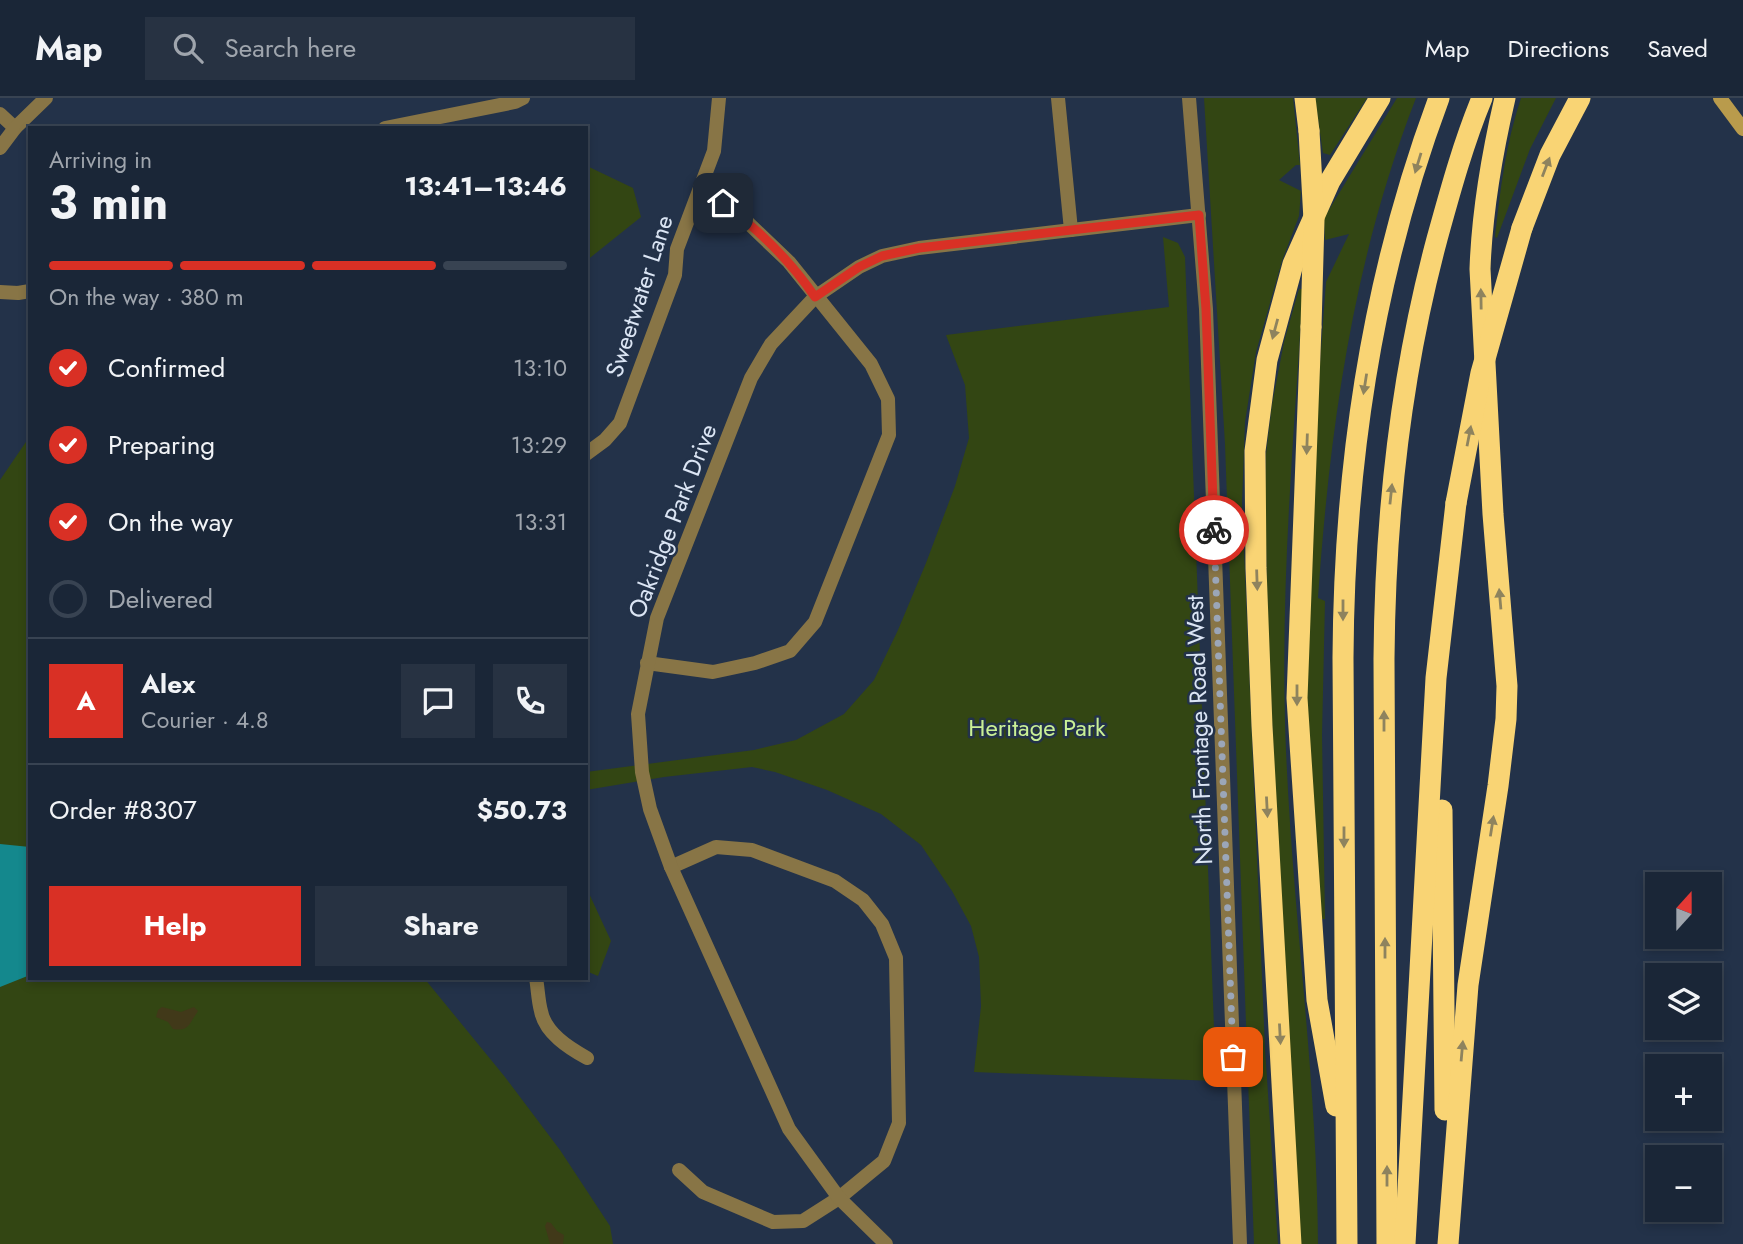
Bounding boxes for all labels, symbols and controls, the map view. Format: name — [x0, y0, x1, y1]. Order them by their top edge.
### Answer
search box — [145, 17, 635, 80]
text: Map — [35, 25, 103, 72]
icon: search — [169, 29, 207, 67]
text: Search here — [225, 29, 356, 67]
text: Map — [1425, 31, 1470, 66]
text: Directions — [1508, 31, 1609, 66]
text: Saved — [1647, 31, 1708, 66]
text: Arriving in — [49, 143, 152, 177]
one-way arrow — [1412, 152, 1422, 173]
one-way arrow — [1540, 157, 1551, 178]
text: 13:41–13:46 — [404, 167, 567, 205]
text: 3 min — [49, 170, 168, 236]
pin — [693, 173, 753, 233]
icon: home — [704, 184, 742, 222]
street label: Sweetwater Lane — [596, 211, 682, 381]
text: On the way · 380 m — [49, 280, 244, 314]
one-way arrow — [1475, 288, 1487, 310]
one-way arrow — [1269, 319, 1280, 341]
icon: check — [49, 349, 87, 387]
text: Confirmed — [108, 349, 225, 387]
text: 13:10 — [513, 351, 567, 385]
one-way arrow — [1359, 373, 1370, 395]
street label: Oakridge Park Drive — [619, 419, 725, 623]
one-way arrow — [1464, 425, 1475, 447]
icon: check — [49, 426, 87, 464]
text: Preparing — [108, 426, 215, 464]
text: 13:29 — [511, 428, 567, 462]
one-way arrow — [1301, 433, 1312, 455]
one-way arrow — [1386, 482, 1397, 504]
courier — [1179, 495, 1249, 565]
icon: check — [49, 503, 87, 541]
text: On the way — [108, 503, 233, 541]
text: 13:31 — [514, 505, 567, 539]
icon: bike — [1195, 511, 1233, 549]
one-way arrow — [1251, 569, 1262, 591]
text: Delivered — [108, 580, 213, 618]
one-way arrow — [1494, 588, 1505, 610]
street label: North Frontage Road West — [1177, 594, 1221, 865]
one-way arrow — [1337, 599, 1349, 621]
button: chat — [401, 664, 475, 738]
button: phone — [493, 664, 567, 738]
text: Alex — [141, 665, 195, 703]
text: A — [76, 682, 96, 720]
one-way arrow — [1291, 685, 1303, 707]
text: Courier · 4.8 — [141, 703, 269, 737]
park label: Heritage Park — [968, 710, 1106, 745]
one-way arrow — [1378, 710, 1390, 732]
text: Order #8307 — [49, 791, 197, 829]
text: $50.73 — [477, 791, 567, 829]
one-way arrow — [1262, 796, 1273, 818]
one-way arrow — [1487, 815, 1498, 837]
one-way arrow — [1338, 827, 1350, 849]
north arrow — [1645, 872, 1722, 948]
map controls — [1645, 872, 1722, 1222]
button: Help — [49, 886, 301, 966]
button: Share — [315, 886, 567, 966]
one-way arrow — [1379, 937, 1391, 959]
button: layers — [1645, 963, 1722, 1040]
one-way arrow — [1274, 1023, 1285, 1045]
pin — [1203, 1027, 1263, 1087]
icon: bag — [1214, 1038, 1252, 1076]
one-way arrow — [1457, 1040, 1468, 1062]
button: + — [1645, 1054, 1722, 1131]
button: − — [1645, 1145, 1722, 1222]
one-way arrow — [1381, 1165, 1393, 1187]

